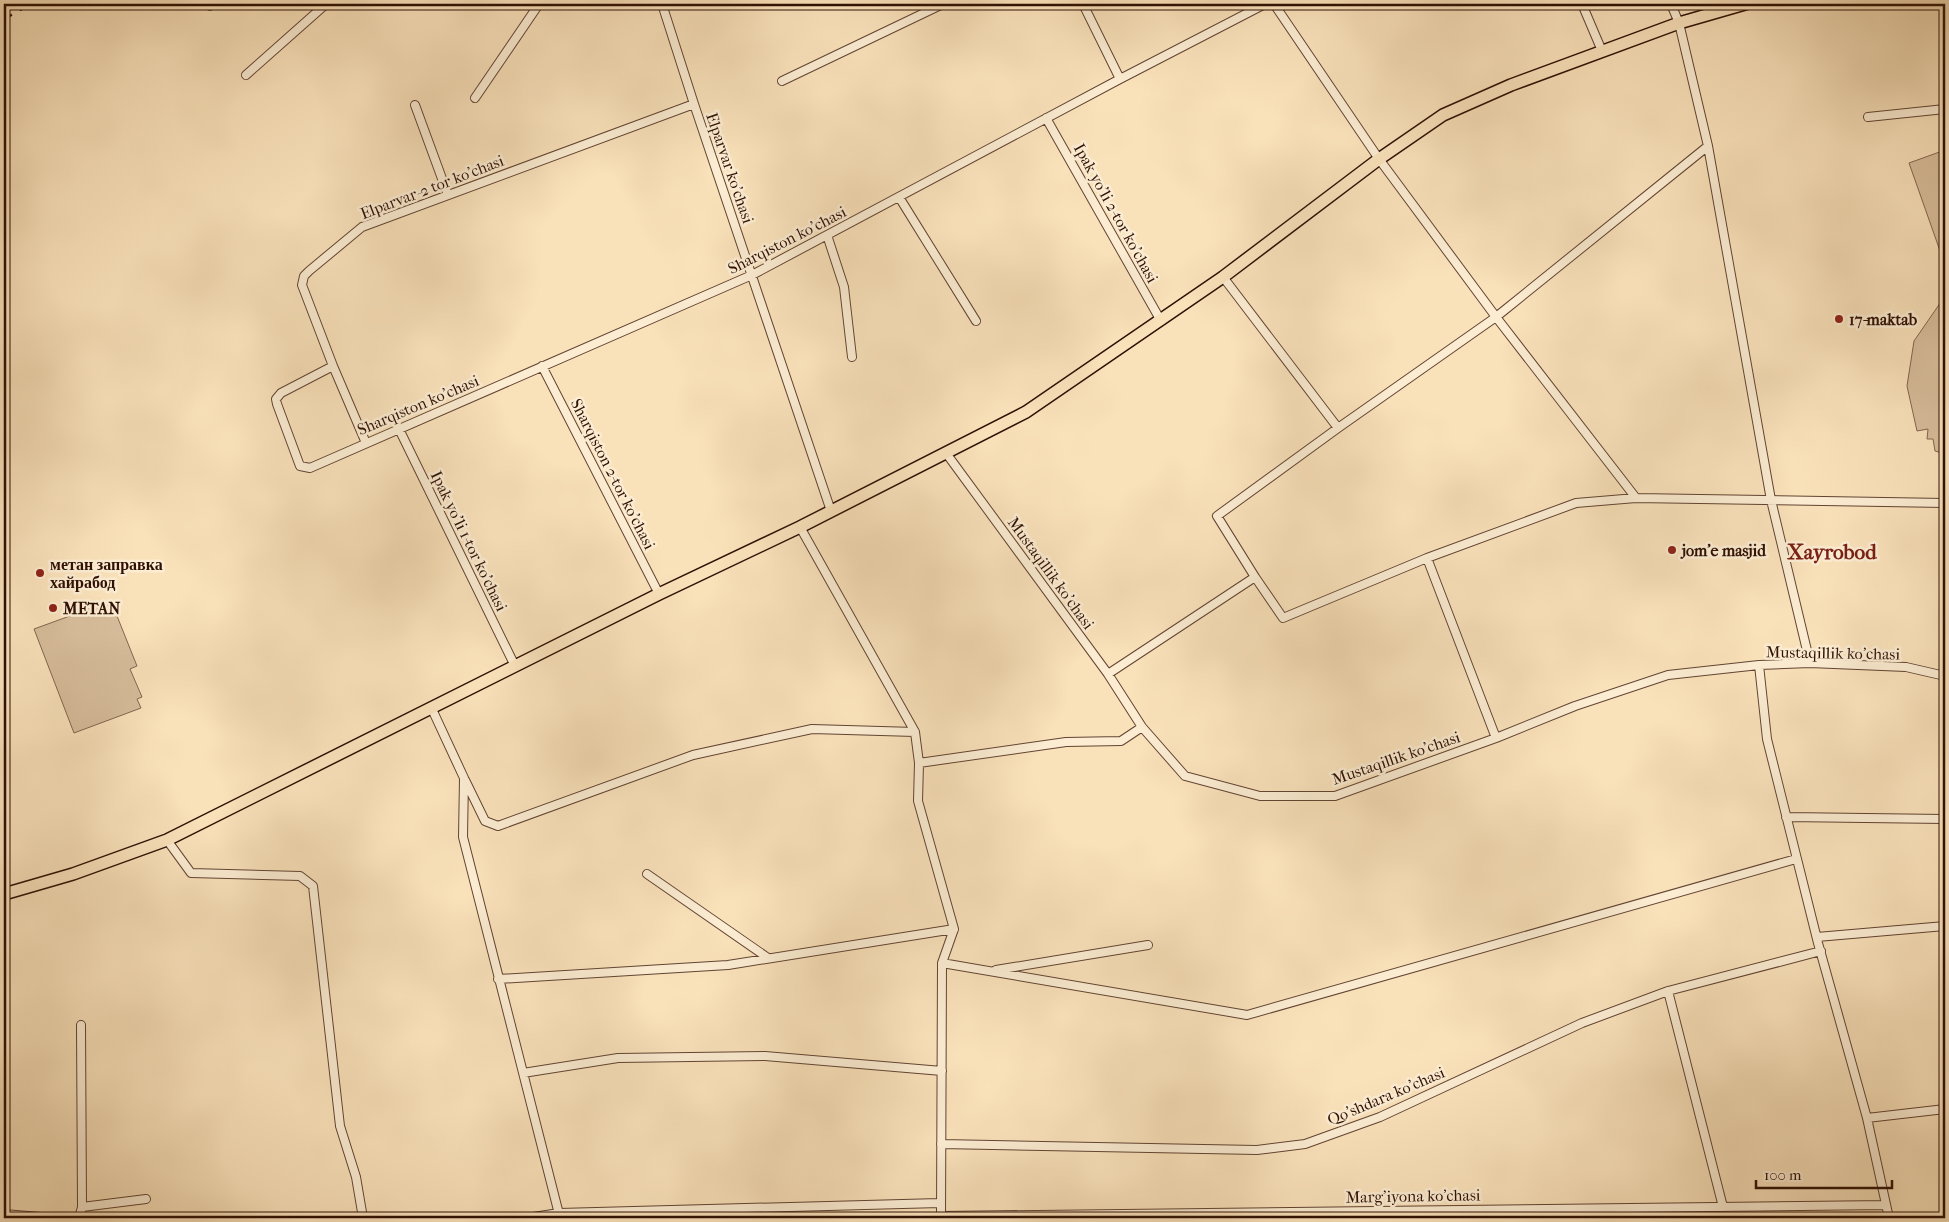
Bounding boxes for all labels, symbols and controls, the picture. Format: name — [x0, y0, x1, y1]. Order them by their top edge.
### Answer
street label: Elparvar ko'chasi — [702, 110, 758, 226]
street label: Ipak yo'li 2-tor ko'chasi — [1070, 140, 1162, 286]
street label: Elparvar-2 tor ko'chasi — [358, 151, 507, 223]
street label: Sharqiston ko'chasi — [725, 202, 850, 278]
place label: 17-maktab — [1849, 310, 1918, 329]
marker: 17-maktab — [1833, 313, 1845, 325]
street label: Sharqiston ko'chasi — [354, 371, 482, 439]
street label: Sharqiston 2-tor ko'chasi — [567, 396, 659, 553]
street label: Ipak yo'li 1-tor ko'chasi — [427, 468, 511, 615]
street label: Mustaqillik ko'chasi — [1004, 513, 1098, 633]
district label: Xayrobod — [1786, 540, 1877, 564]
place label: jom'e masjid — [1680, 541, 1767, 560]
marker: jom'e masjid — [1666, 544, 1678, 556]
place label: метан заправка хайрабод — [50, 555, 163, 592]
marker: метан заправка хайрабод — [34, 567, 46, 579]
place label: METAN — [62, 599, 121, 618]
marker: METAN — [47, 602, 59, 614]
street label: Mustaqillik ko'chasi — [1766, 642, 1900, 664]
street label: Mustaqillik ko'chasi — [1329, 727, 1463, 789]
street label: Qo'shdara ko'chasi — [1324, 1063, 1448, 1129]
scale bar — [1756, 1157, 1893, 1189]
text: 100 m — [1764, 1166, 1802, 1184]
street label: Marg'iyona ko'chasi — [1345, 1185, 1481, 1207]

